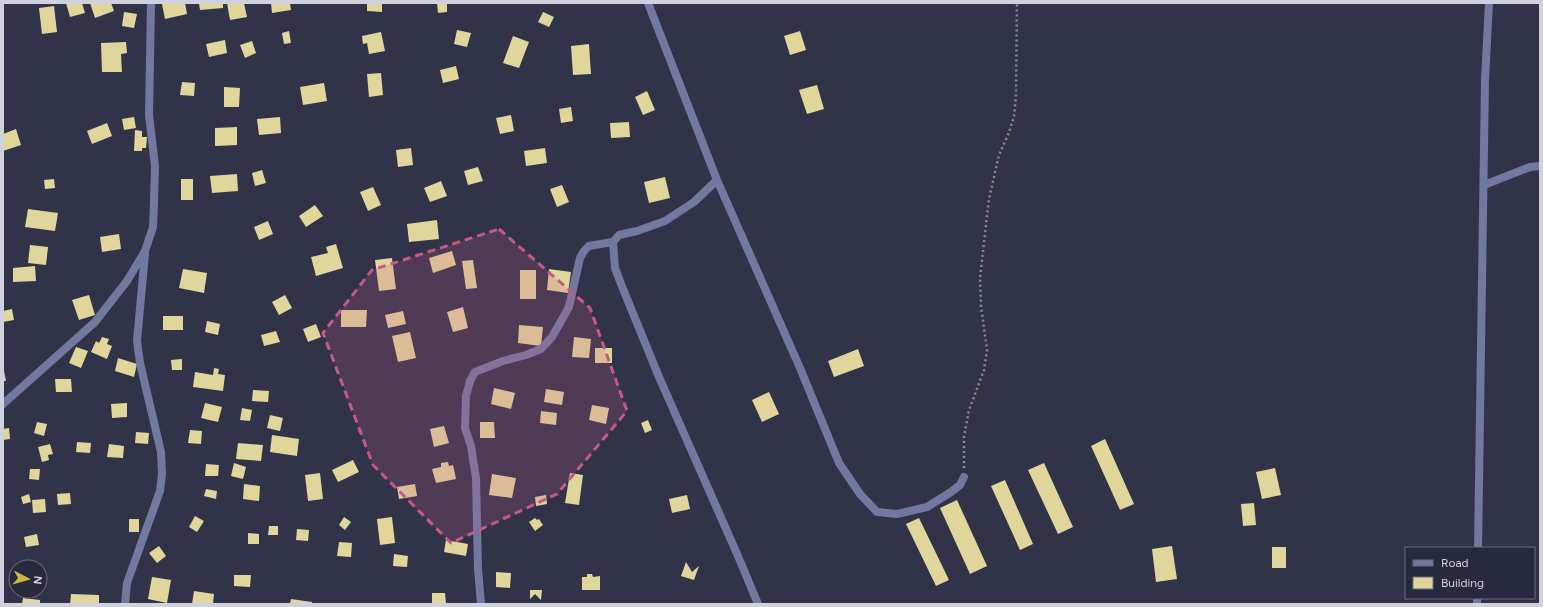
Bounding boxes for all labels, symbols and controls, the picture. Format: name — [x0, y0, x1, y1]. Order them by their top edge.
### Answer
legend — [1405, 547, 1535, 599]
text: Road — [1441, 556, 1469, 570]
north arrow — [8, 559, 48, 599]
text: N — [31, 575, 44, 585]
text: Building — [1441, 576, 1484, 590]

